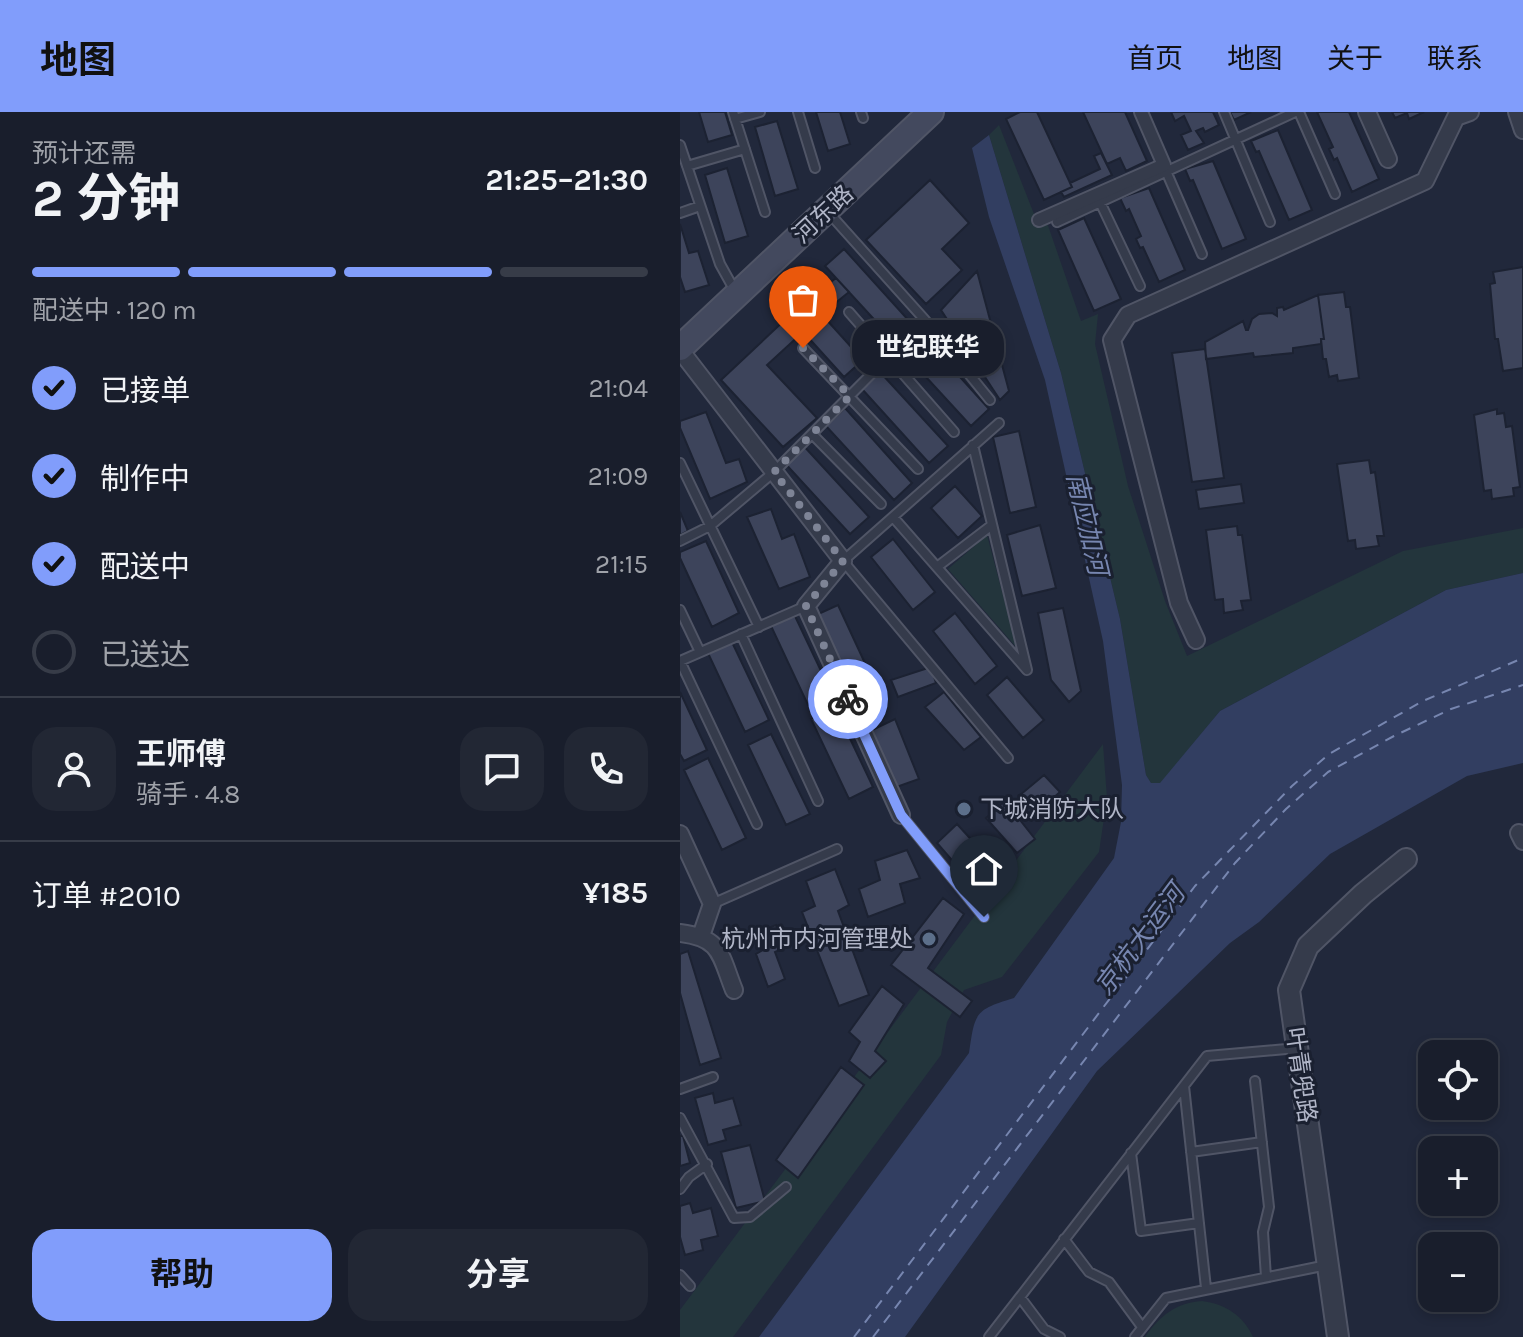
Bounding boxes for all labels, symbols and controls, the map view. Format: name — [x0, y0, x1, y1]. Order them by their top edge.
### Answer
text: 地图 — [40, 38, 116, 83]
text: 首页 — [1127, 42, 1183, 75]
text: 地图 — [1227, 42, 1283, 75]
text: 关于 — [1327, 42, 1383, 75]
text: 联系 — [1427, 42, 1483, 75]
text: 预计还需 — [32, 138, 136, 169]
text: 21:25–21:30 — [485, 162, 648, 198]
text: 2 分钟 — [32, 168, 181, 229]
street label: 河东路 — [787, 179, 859, 249]
pin — [769, 266, 837, 348]
icon: bag — [781, 278, 825, 322]
text: 配送中 · 120 m — [32, 295, 197, 326]
callout: 世纪联华 — [851, 320, 1003, 376]
text: 世纪联华 — [876, 332, 980, 363]
icon: check — [32, 366, 76, 410]
text: 已接单 — [100, 373, 190, 409]
text: 21:04 — [588, 373, 648, 404]
icon: check — [32, 454, 76, 498]
text: 制作中 — [100, 461, 190, 497]
text: 21:09 — [588, 461, 648, 492]
water label: 南应加河 — [1060, 470, 1115, 583]
icon: check — [32, 542, 76, 586]
text: 配送中 — [100, 549, 190, 585]
text: 21:15 — [595, 549, 648, 580]
text: 已送达 — [100, 637, 190, 673]
courier — [808, 659, 888, 739]
icon: bike — [826, 677, 870, 721]
button: person — [32, 727, 116, 811]
button: chat — [460, 727, 544, 811]
button: phone — [564, 727, 648, 811]
text: 王师傅 — [136, 736, 226, 772]
text: 骑手 · 4.8 — [136, 779, 240, 810]
place label: 下城消防大队 — [980, 795, 1124, 823]
marker: 下城消防大队 — [955, 800, 973, 818]
pin — [950, 835, 1018, 917]
icon: home — [962, 847, 1006, 891]
text: ¥185 — [583, 875, 648, 911]
water label: 京杭大运河 — [1088, 875, 1195, 1001]
text: 订单 #2010 — [32, 878, 181, 914]
place label: 杭州市内河管理处 — [721, 925, 913, 953]
marker: 杭州市内河管理处 — [920, 930, 938, 948]
street label: 叶青兜路 — [1280, 1026, 1322, 1124]
map controls — [1418, 1040, 1498, 1312]
button: locate — [1418, 1040, 1498, 1120]
button: + — [1418, 1136, 1498, 1216]
button: 帮助 — [32, 1229, 332, 1321]
button: 分享 — [348, 1229, 648, 1321]
button: − — [1418, 1232, 1498, 1312]

